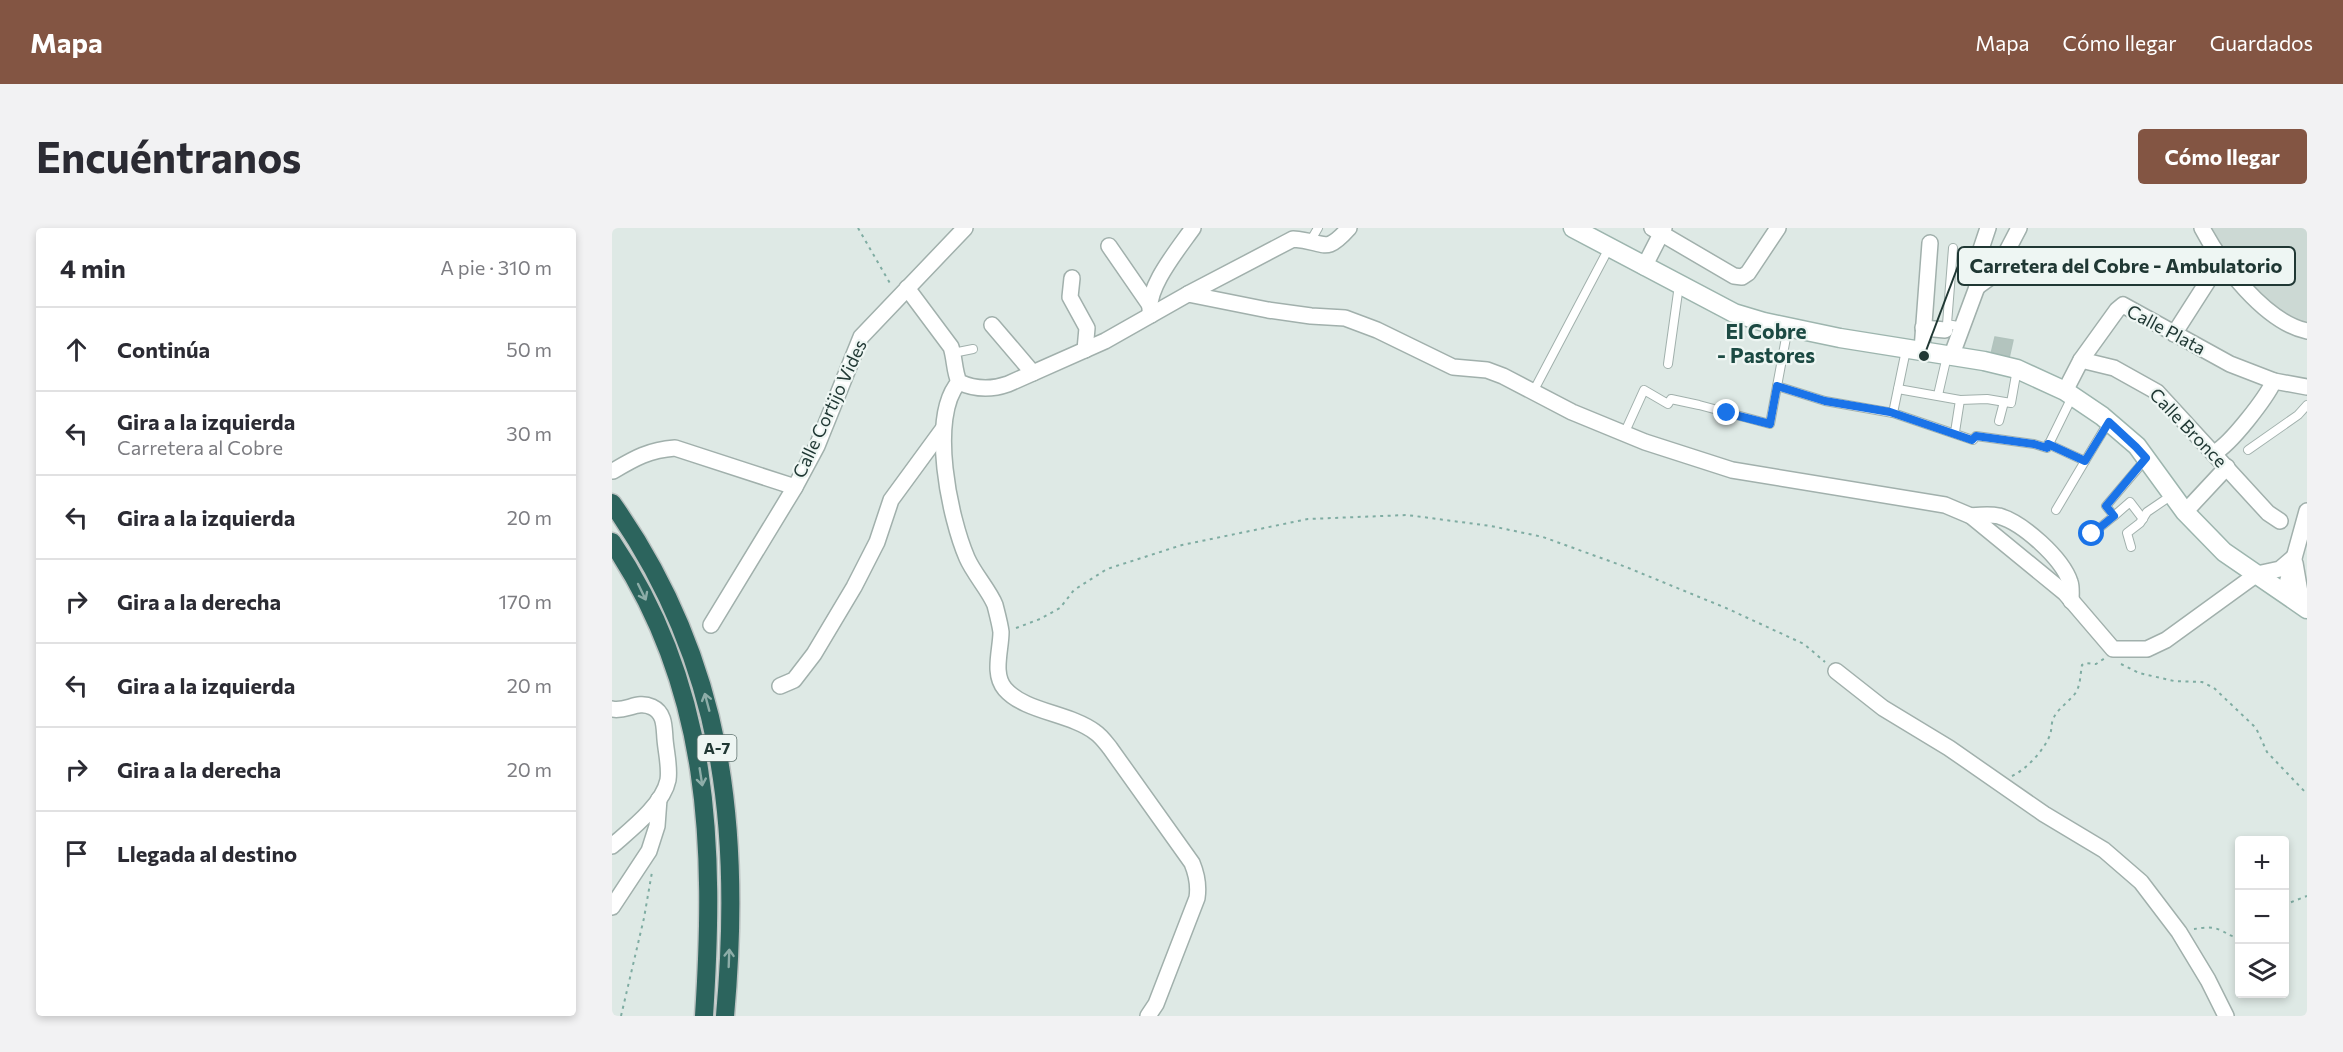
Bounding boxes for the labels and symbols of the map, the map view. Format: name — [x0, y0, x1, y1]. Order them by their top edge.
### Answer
callout: Carretera del Cobre - Ambulatorio — [1958, 247, 2295, 285]
text: Carretera del Cobre - Ambulatorio — [1970, 253, 2283, 277]
street label: Calle Plata — [2123, 299, 2210, 359]
district label: El Cobre - Pastores — [1717, 318, 1815, 367]
street label: Calle Cortijo Vides — [787, 336, 871, 481]
street label: Calle Bronce — [2145, 383, 2232, 472]
route end — [1713, 399, 1739, 425]
route start — [2078, 520, 2104, 546]
one-way arrow — [636, 583, 648, 601]
one-way arrow — [700, 693, 712, 712]
road number: A-7 — [698, 735, 736, 761]
one-way arrow — [695, 766, 706, 786]
one-way arrow — [724, 948, 735, 968]

